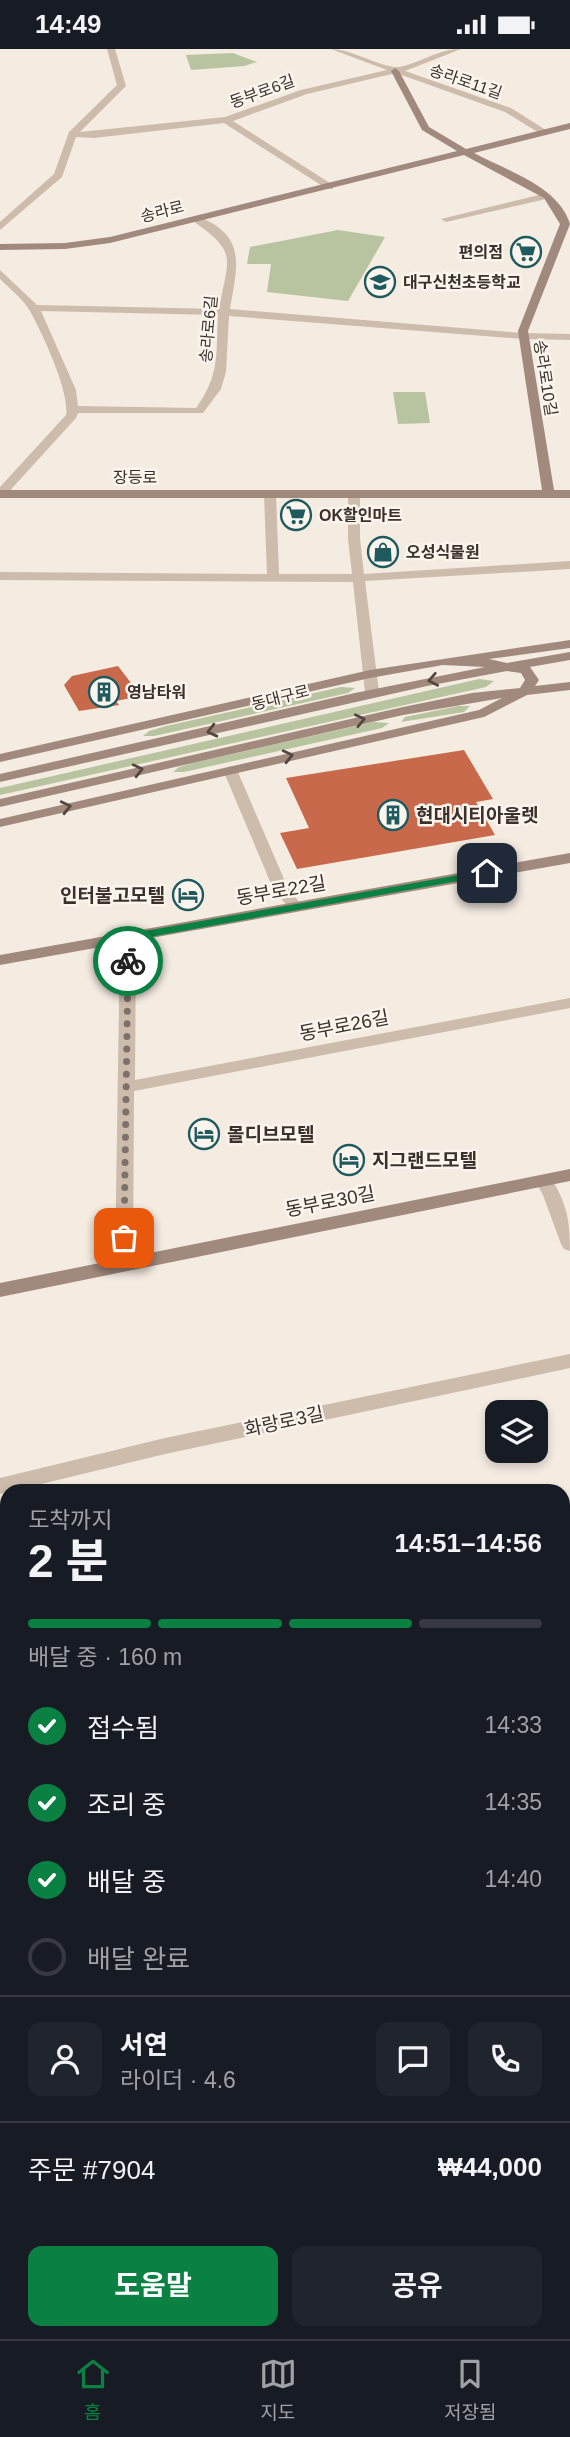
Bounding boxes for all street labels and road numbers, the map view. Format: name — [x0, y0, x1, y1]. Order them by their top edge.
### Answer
street label: 송라로11길 — [427, 61, 504, 102]
street label: 동부로6길 — [227, 72, 297, 111]
street label: 송라로 — [139, 198, 186, 225]
street label: 송라로6길 — [197, 295, 220, 364]
street label: 송라로10길 — [531, 339, 560, 417]
street label: 장등로 — [113, 469, 157, 486]
street label: 동대구로 — [249, 682, 311, 713]
street label: 동부로22길 — [234, 872, 328, 909]
street label: 동부로26길 — [297, 1006, 391, 1044]
street label: 동부로30길 — [283, 1182, 377, 1220]
street label: 화랑로3길 — [243, 1403, 326, 1440]

